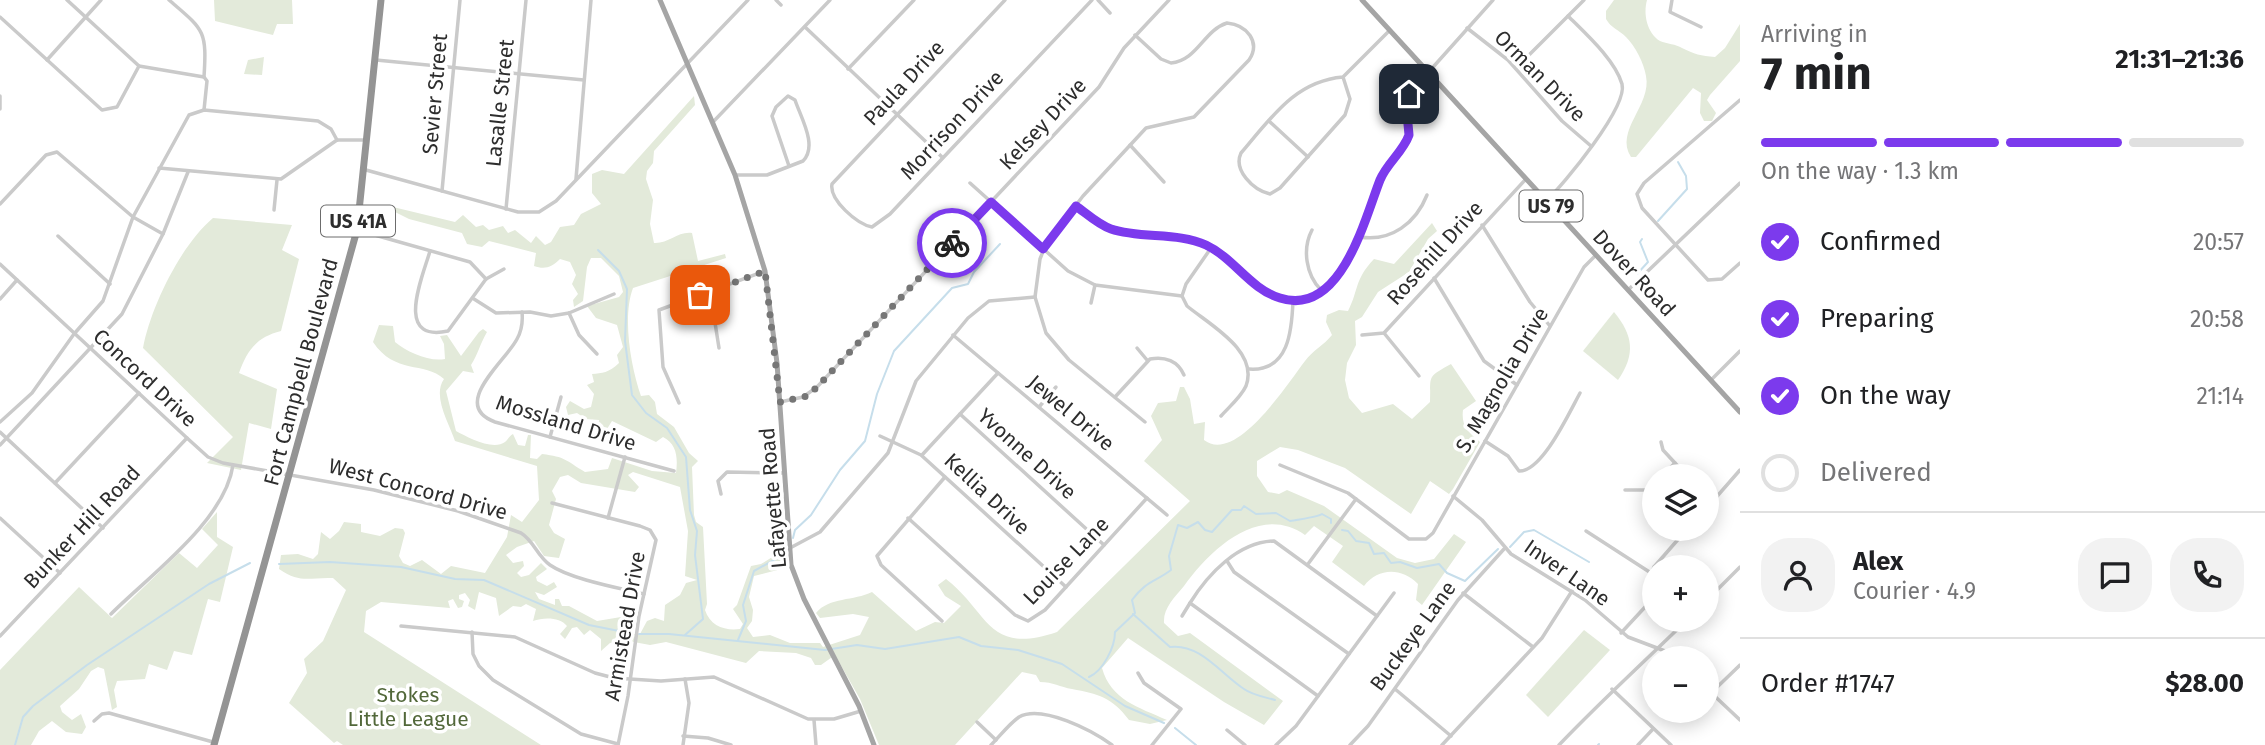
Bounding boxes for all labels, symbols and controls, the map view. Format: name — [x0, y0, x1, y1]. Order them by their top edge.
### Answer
text: Arriving in — [1761, 20, 1868, 48]
street label: Orman Drive — [1489, 25, 1591, 127]
street label: Sevier Street — [417, 32, 453, 155]
street label: Paula Drive — [858, 35, 950, 131]
street label: Lasalle Street — [480, 37, 520, 168]
text: 21:31–21:36 — [2115, 44, 2244, 75]
text: 7 min — [1761, 46, 1872, 101]
pin — [1379, 64, 1439, 124]
street label: Morrison Drive — [895, 65, 1009, 185]
street label: Kelsey Drive — [994, 73, 1092, 175]
icon: home — [1390, 75, 1428, 113]
text: On the way · 1.3 km — [1761, 157, 1959, 185]
road number: US 79 — [1520, 190, 1582, 222]
street label: Rosehill Drive — [1381, 196, 1489, 310]
road number: US 41A — [321, 206, 395, 236]
courier — [917, 208, 987, 278]
icon: check — [1761, 223, 1799, 261]
icon: bike — [933, 224, 971, 262]
street label: Dover Road — [1587, 224, 1681, 322]
text: Confirmed — [1820, 226, 1941, 257]
text: 20:57 — [2193, 228, 2244, 256]
street label: Fort Campbell Boulevard — [258, 255, 344, 489]
pin — [670, 265, 730, 325]
icon: bag — [681, 276, 719, 314]
icon: check — [1761, 300, 1799, 338]
street label: S. Magnolia Drive — [1450, 303, 1554, 457]
text: Preparing — [1820, 303, 1933, 334]
text: 20:58 — [2190, 305, 2244, 333]
street label: Concord Drive — [88, 323, 202, 433]
street label: Jewel Drive — [1022, 369, 1120, 457]
icon: check — [1761, 377, 1799, 415]
text: On the way — [1820, 380, 1951, 411]
text: 21:14 — [2196, 382, 2244, 410]
street label: Mossland Drive — [493, 389, 639, 457]
street label: Yvonne Drive — [972, 403, 1082, 505]
street label: Lafayette Road — [754, 426, 792, 570]
street label: Kellia Drive — [939, 448, 1035, 540]
street label: West Concord Drive — [326, 453, 510, 525]
text: Delivered — [1820, 457, 1932, 488]
street label: Bunker Hill Road — [18, 460, 146, 594]
map controls — [1642, 464, 1719, 723]
button: layers — [1642, 464, 1719, 541]
street label: Louise Lane — [1018, 511, 1114, 611]
street label: Inver Lane — [1519, 534, 1615, 612]
button: person — [1761, 538, 1835, 612]
button: chat — [2078, 538, 2152, 612]
button: phone — [2170, 538, 2244, 612]
text: Alex — [1853, 546, 1903, 577]
street label: Armistead Drive — [599, 549, 651, 703]
button: + — [1642, 555, 1719, 632]
street label: Buckeye Lane — [1364, 576, 1462, 696]
text: Courier · 4.9 — [1853, 577, 1976, 605]
button: − — [1642, 646, 1719, 723]
text: Order #1747 — [1761, 668, 1895, 699]
text: $28.00 — [2165, 668, 2244, 699]
park label: Stokes Little League — [347, 682, 469, 732]

